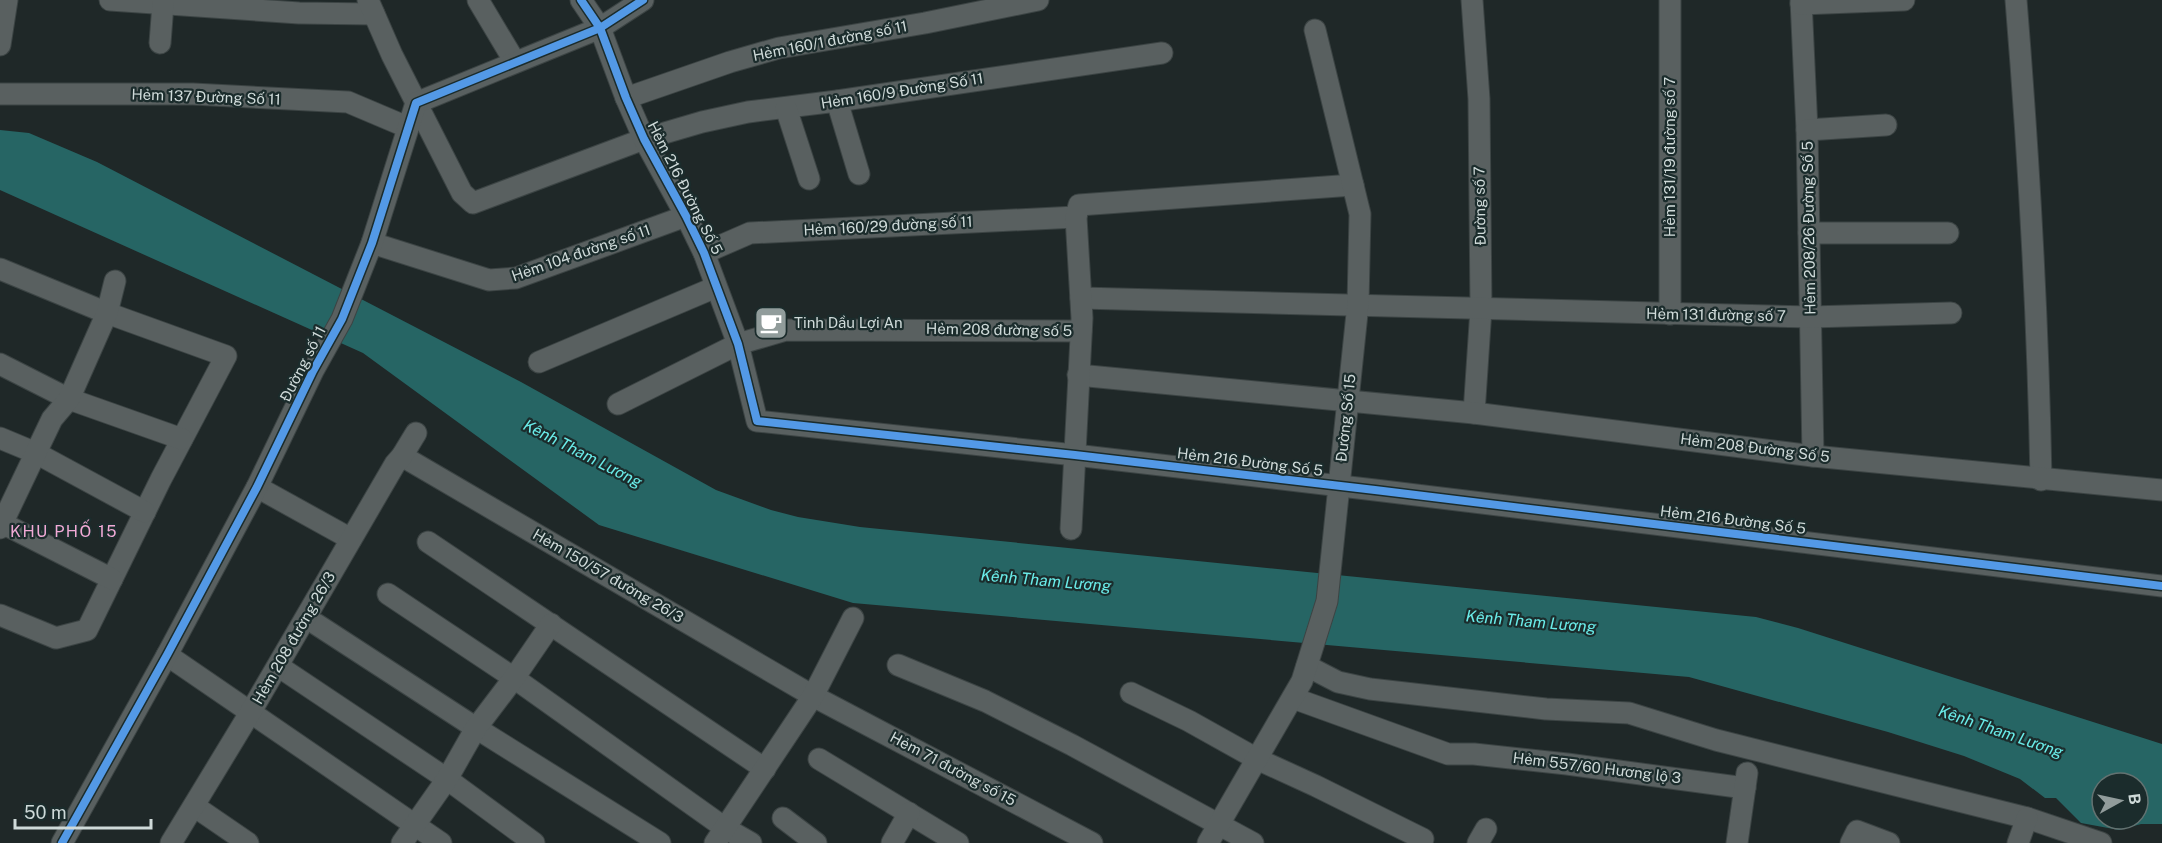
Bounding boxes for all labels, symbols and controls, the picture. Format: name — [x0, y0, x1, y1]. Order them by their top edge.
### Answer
street label: Hẻm 160/1 đường số 11 — [751, 17, 909, 64]
street label: Hẻm 160/9 Đường Số 11 — [819, 69, 984, 112]
street label: Hẻm 131/19 đường số 7 — [1661, 77, 1678, 237]
street label: Hẻm 137 Đường Số 11 — [131, 85, 281, 108]
street label: Hẻm 216 Đường Số 5 — [645, 118, 726, 257]
street label: Hẻm 208/26 Đường Số 5 — [1798, 141, 1819, 315]
street label: Đường số 7 — [1470, 166, 1489, 246]
street label: Hẻm 160/29 đường số 11 — [803, 213, 973, 238]
street label: Hẻm 104 đường số 11 — [509, 221, 653, 284]
cafe icon: Tinh Dầu Lợi An — [753, 305, 789, 341]
street label: Hẻm 131 đường số 7 — [1646, 305, 1786, 324]
place label: Tinh Dầu Lợi An — [794, 314, 903, 331]
street label: Hẻm 208 đường số 5 — [926, 320, 1072, 339]
street label: Đường số 11 — [276, 323, 329, 404]
street label: Đường Số 15 — [1332, 373, 1359, 463]
water label: Kênh Tham Lương — [520, 415, 646, 492]
street label: Hẻm 208 Đường Số 5 — [1679, 430, 1831, 465]
street label: Hẻm 216 Đường Số 5 — [1176, 444, 1324, 479]
street label: Hẻm 216 Đường Số 5 — [1659, 502, 1807, 537]
district label: KHU PHỐ 15 — [10, 519, 118, 541]
street label: Hẻm 150/57 đường 26/3 — [530, 525, 687, 626]
water label: Kênh Tham Lương — [980, 565, 1112, 596]
street label: Hẻm 208 đường 26/3 — [249, 569, 338, 707]
water label: Kênh Tham Lương — [1465, 606, 1597, 637]
water label: Kênh Tham Lương — [1936, 701, 2066, 762]
street label: Hẻm 71 đường số 15 — [887, 728, 1019, 809]
street label: Hẻm 557/60 Hương lộ 3 — [1512, 749, 1682, 786]
north arrow — [2090, 771, 2150, 831]
scale bar — [15, 792, 152, 830]
text: B — [2124, 792, 2145, 806]
text: 50 m — [24, 802, 67, 823]

